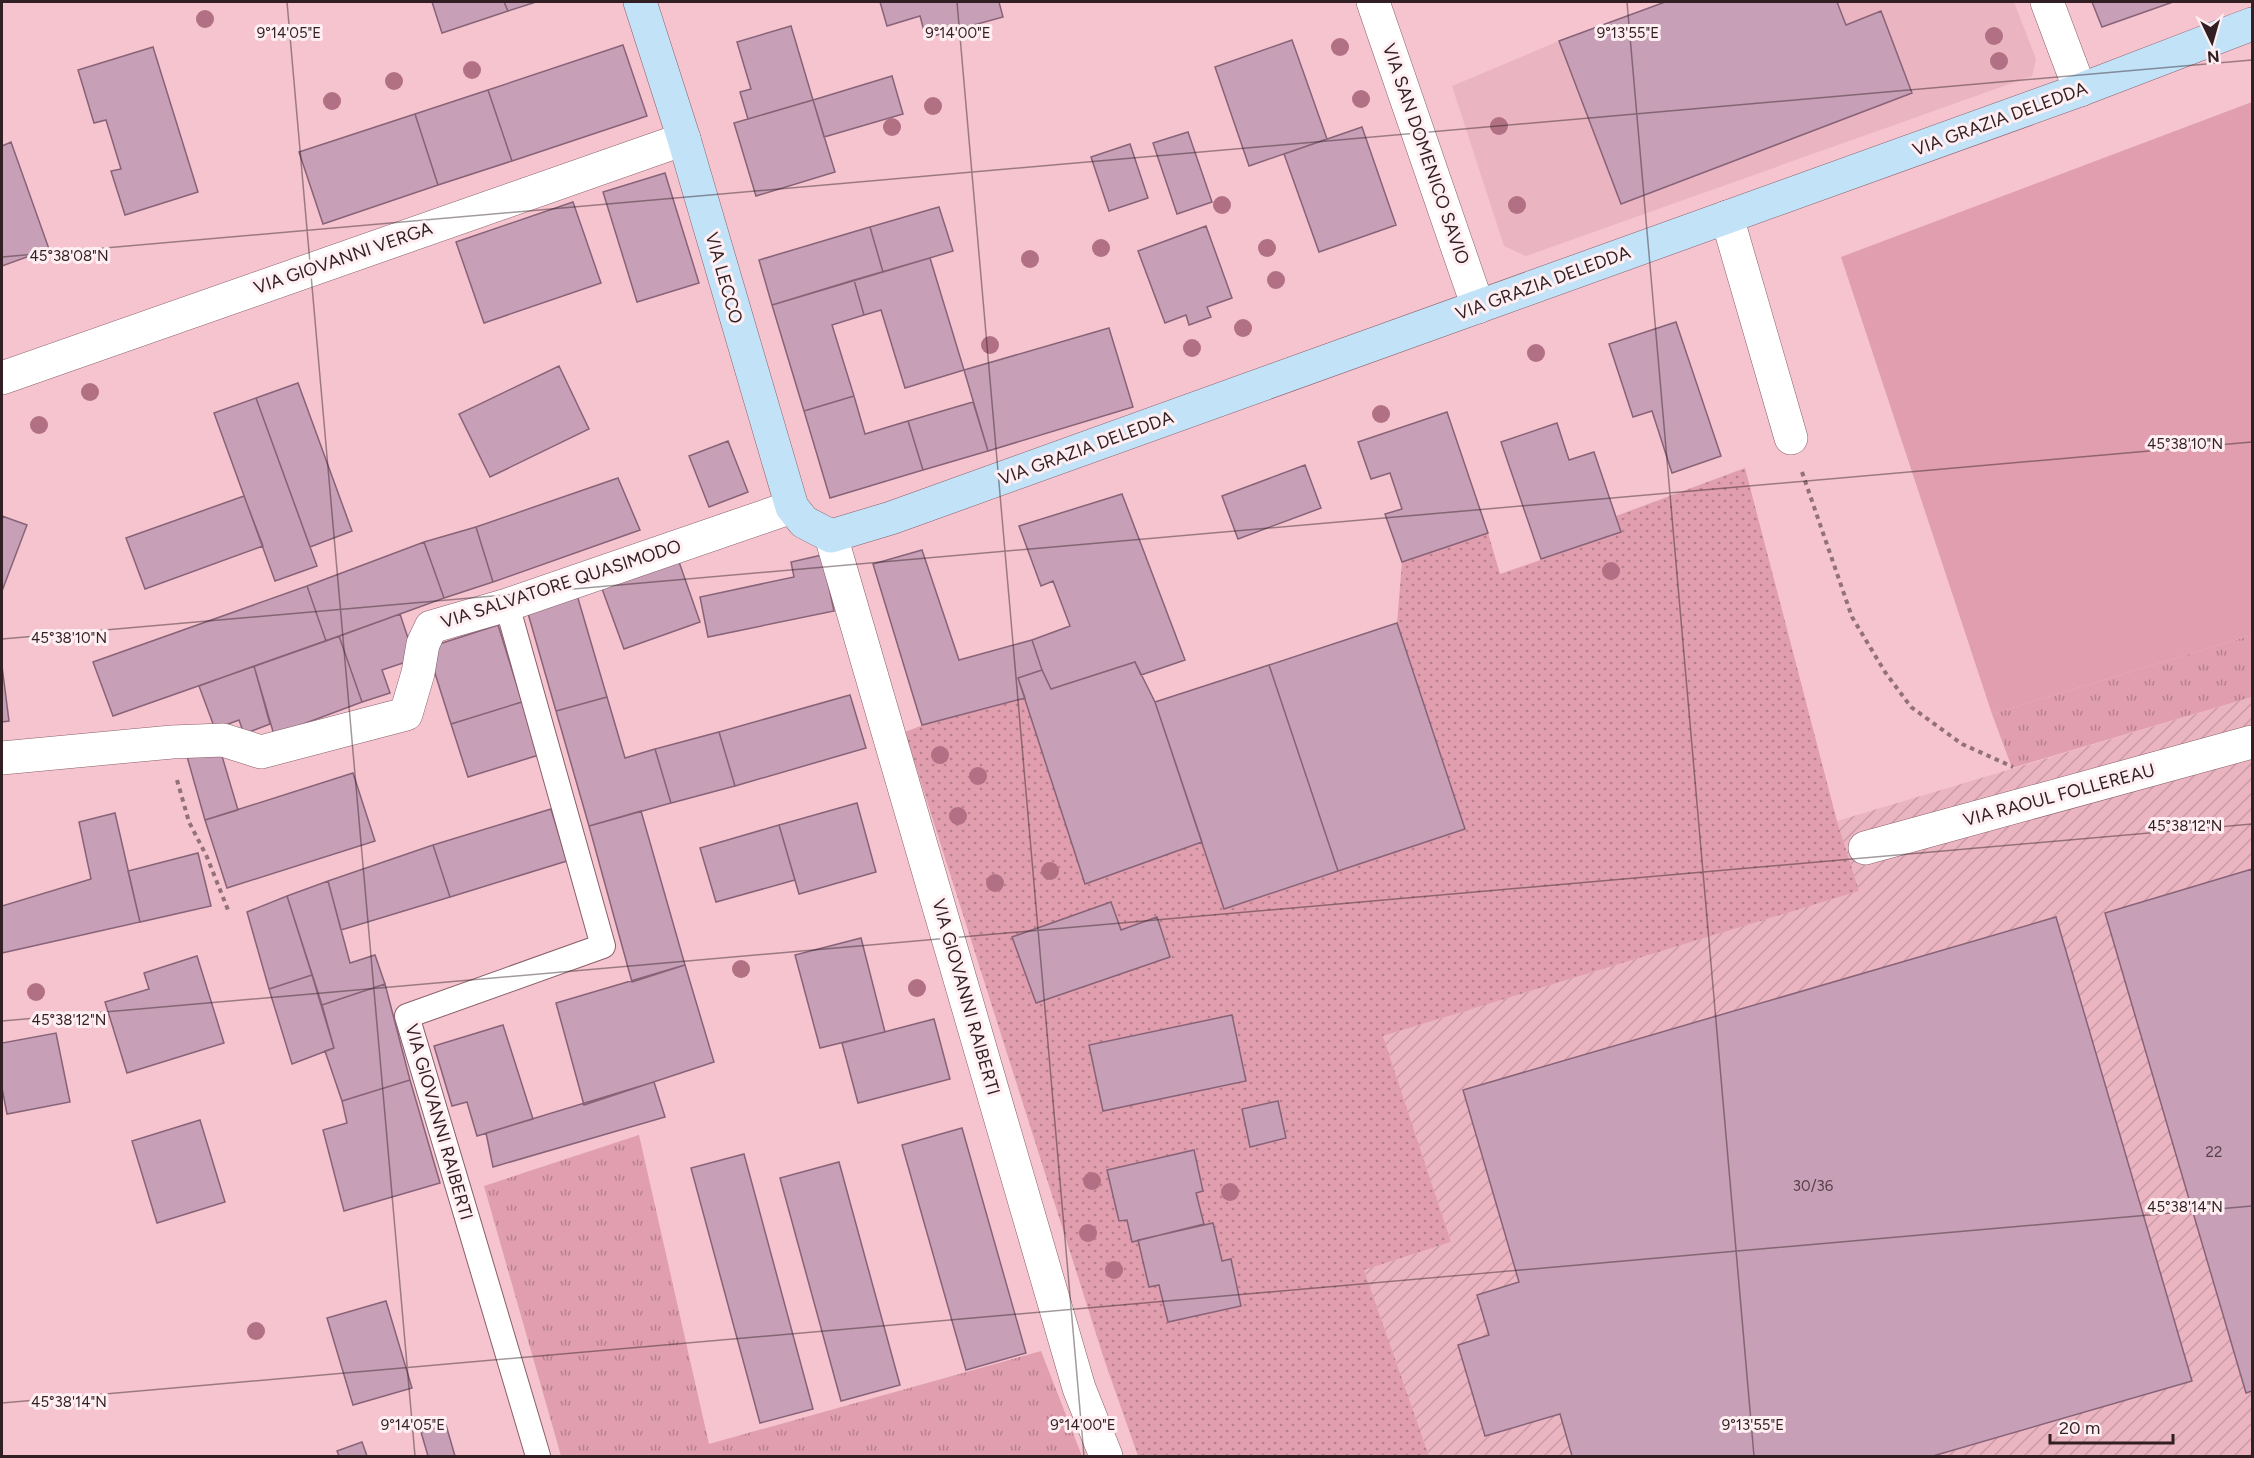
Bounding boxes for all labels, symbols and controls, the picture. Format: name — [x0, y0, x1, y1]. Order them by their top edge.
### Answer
north arrow — [2182, 12, 2242, 72]
text: 9°14'05"E — [257, 24, 321, 42]
text: 9°14'00"E — [925, 24, 991, 42]
text: 9°13'55"E — [1597, 24, 1659, 42]
street label: VIA SAN DOMENICO SAVIO — [1378, 41, 1474, 267]
text: N — [2206, 46, 2220, 66]
street label: VIA GRAZIA DELEDDA — [1910, 77, 2090, 161]
street label: VIA GIOVANNI VERGA — [251, 217, 435, 299]
street label: VIA LECCO — [700, 230, 748, 326]
street label: VIA GRAZIA DELEDDA — [1453, 241, 1633, 325]
text: 45°38'08"N — [29, 247, 109, 265]
street label: VIA GRAZIA DELEDDA — [996, 406, 1176, 490]
text: 45°38'10"N — [2147, 435, 2223, 453]
street label: VIA SALVATORE QUASIMODO — [438, 535, 684, 633]
text: 45°38'10"N — [31, 629, 107, 647]
street label: VIA RAOUL FOLLEREAU — [1961, 759, 2157, 831]
text: 45°38'12"N — [2148, 817, 2222, 835]
street label: VIA GIOVANNI RAIBERTI — [927, 896, 1005, 1098]
text: 45°38'12"N — [32, 1011, 106, 1029]
street label: VIA GIOVANNI RAIBERTI — [400, 1021, 478, 1223]
house number: 22 — [2206, 1143, 2222, 1161]
house number: 30/36 — [1793, 1177, 1834, 1195]
text: 45°38'14"N — [2147, 1198, 2223, 1216]
text: 45°38'14"N — [31, 1393, 107, 1411]
scale bar — [2050, 1407, 2173, 1445]
text: 9°14'05"E — [381, 1416, 445, 1434]
text: 9°14'00"E — [1050, 1416, 1116, 1434]
text: 9°13'55"E — [1722, 1416, 1784, 1434]
text: 20 m — [2059, 1417, 2100, 1439]

